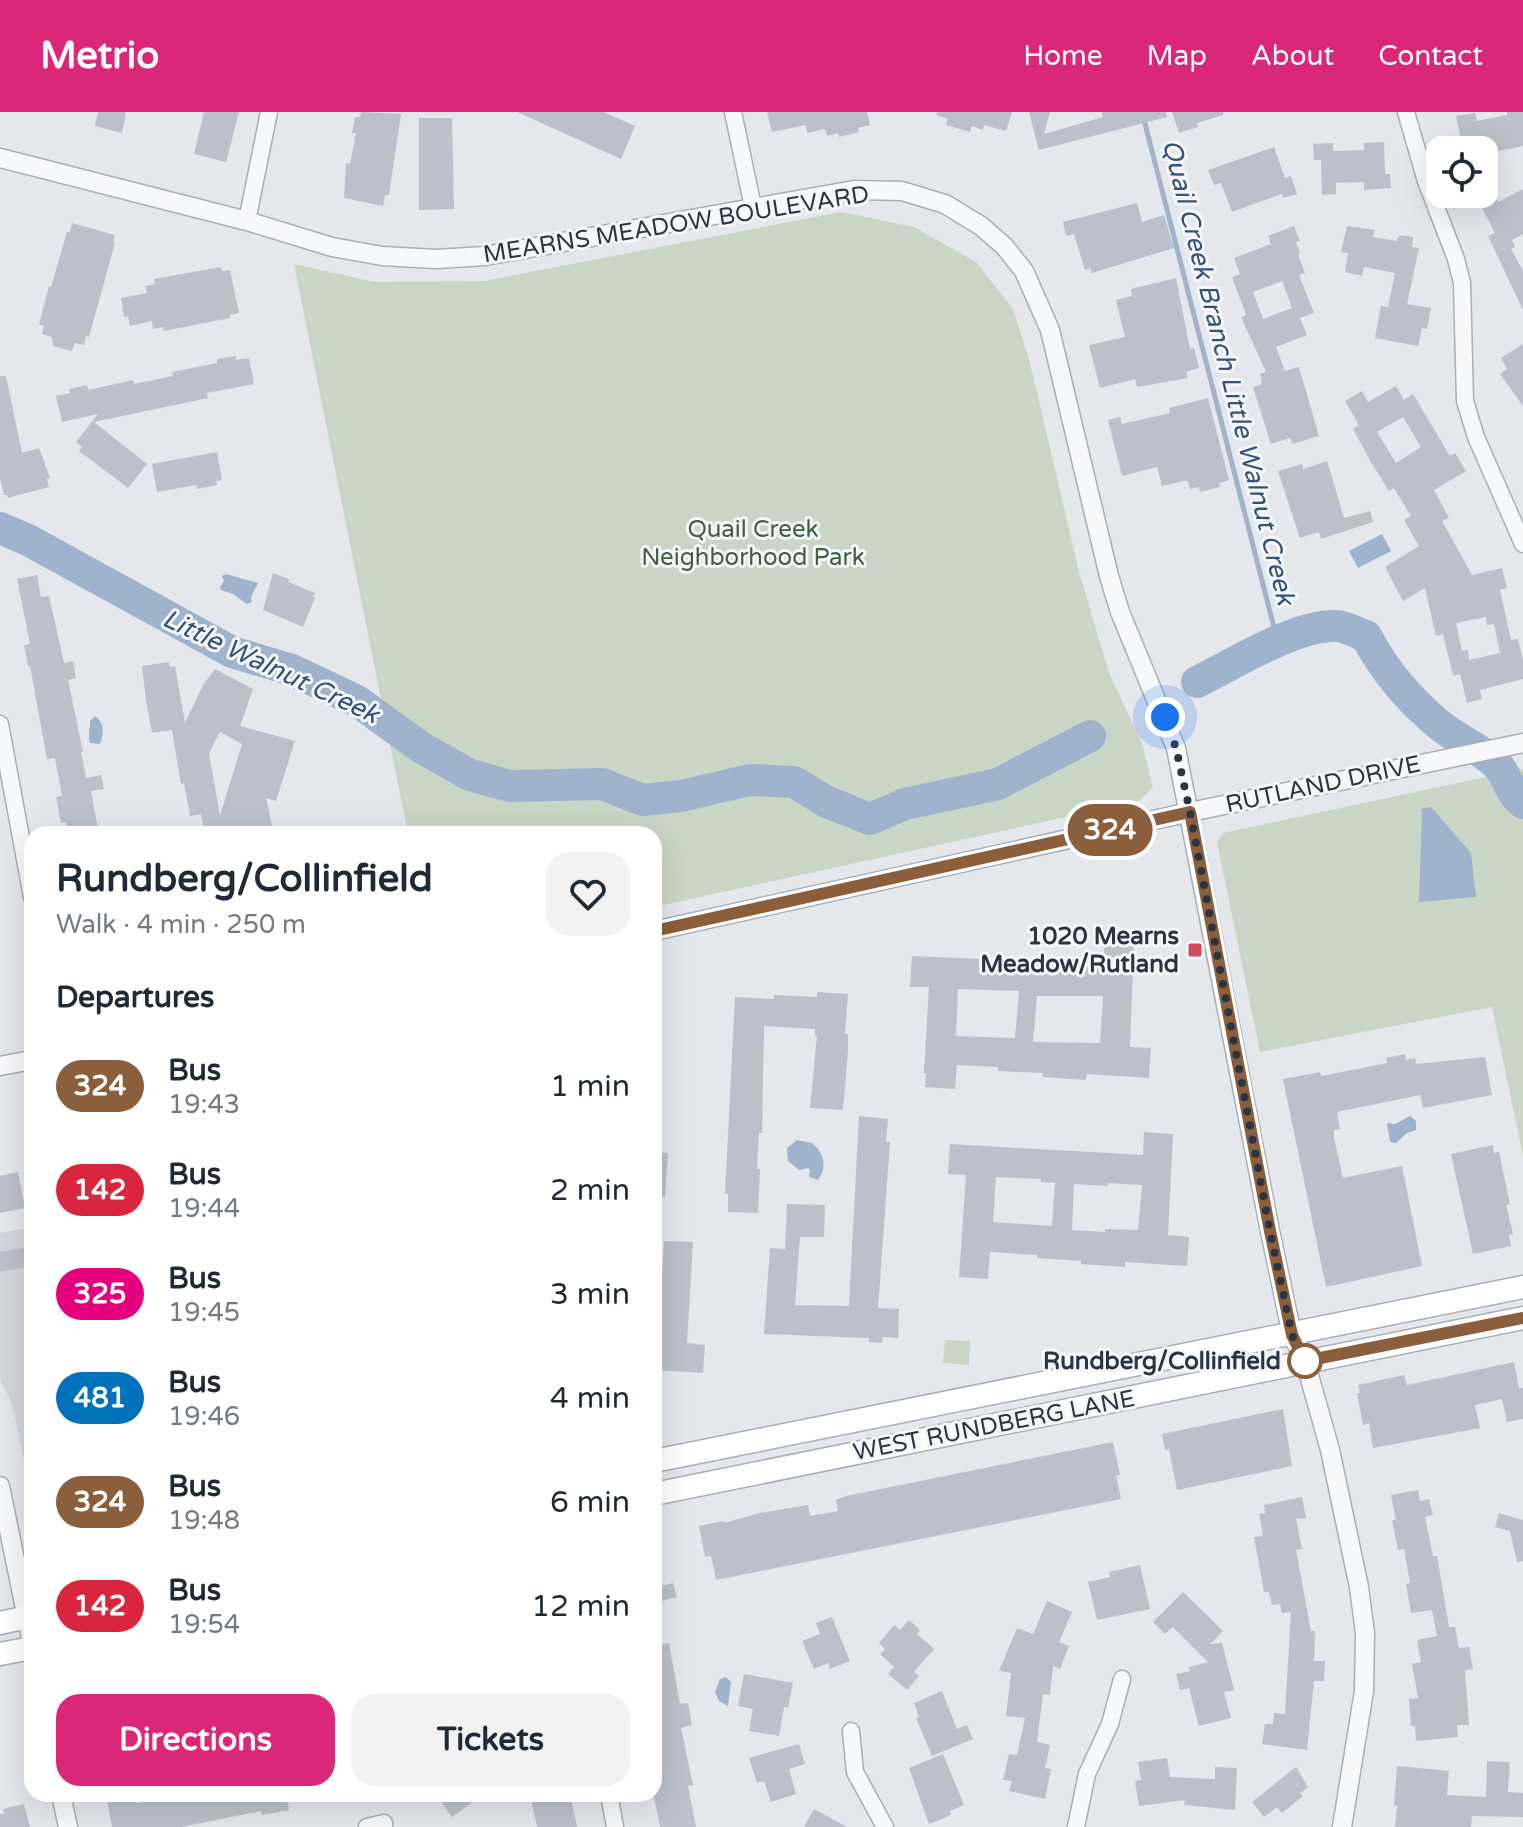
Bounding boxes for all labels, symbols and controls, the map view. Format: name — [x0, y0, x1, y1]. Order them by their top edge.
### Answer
text: Metrio — [40, 33, 159, 79]
text: Home — [1023, 39, 1103, 73]
text: Map — [1147, 39, 1207, 73]
text: About — [1251, 39, 1334, 73]
text: Contact — [1378, 39, 1483, 73]
water label: Quail Creek Branch Little Walnut Creek — [1156, 136, 1302, 610]
map controls — [1426, 136, 1498, 208]
button: locate — [1426, 136, 1498, 208]
street label: MEARNS MEADOW BOULEVARD — [481, 180, 871, 269]
park label: Quail Creek Neighborhood Park — [641, 515, 865, 572]
water label: Little Walnut Creek — [158, 603, 385, 731]
your location — [1145, 697, 1185, 737]
street label: RUTLAND DRIVE — [1223, 750, 1423, 819]
line badge: 324 — [1064, 804, 1156, 856]
text: 324 — [1084, 813, 1136, 847]
button: heart — [546, 852, 630, 936]
text: Rundberg/Collinfield — [56, 856, 433, 902]
text: Walk · 4 min · 250 m — [56, 909, 306, 940]
place label: 1020 Mearns Meadow/Rutland — [980, 922, 1179, 979]
marker: 1020 Mearns Meadow/Rutland — [1186, 941, 1204, 959]
text: Departures — [56, 979, 214, 1016]
text: Bus — [168, 1052, 221, 1089]
text: 1 min — [550, 1068, 630, 1105]
text: 324 — [74, 1069, 126, 1103]
text: 19:43 — [168, 1089, 240, 1120]
text: Bus — [168, 1156, 221, 1193]
text: 2 min — [550, 1172, 630, 1209]
text: 142 — [74, 1173, 126, 1207]
text: 19:44 — [168, 1193, 240, 1224]
text: Bus — [168, 1260, 221, 1297]
text: 3 min — [550, 1276, 630, 1313]
text: 325 — [74, 1277, 126, 1311]
text: 19:45 — [168, 1297, 240, 1328]
marker: Rundberg/Collinfield — [1288, 1344, 1322, 1378]
place label: Rundberg/Collinfield — [1043, 1347, 1281, 1376]
text: Bus — [168, 1364, 221, 1401]
text: 4 min — [550, 1380, 630, 1417]
text: 481 — [74, 1381, 126, 1415]
street label: WEST RUNDBERG LANE — [851, 1384, 1137, 1467]
text: 19:46 — [168, 1401, 240, 1432]
text: Bus — [168, 1468, 221, 1505]
text: 6 min — [550, 1484, 630, 1521]
text: 324 — [74, 1485, 126, 1519]
text: 19:48 — [168, 1505, 240, 1536]
text: Bus — [168, 1572, 221, 1609]
text: 12 min — [531, 1588, 630, 1625]
text: 142 — [74, 1589, 126, 1623]
text: 19:54 — [168, 1609, 240, 1640]
button: Directions — [56, 1694, 335, 1786]
button: Tickets — [351, 1694, 630, 1786]

